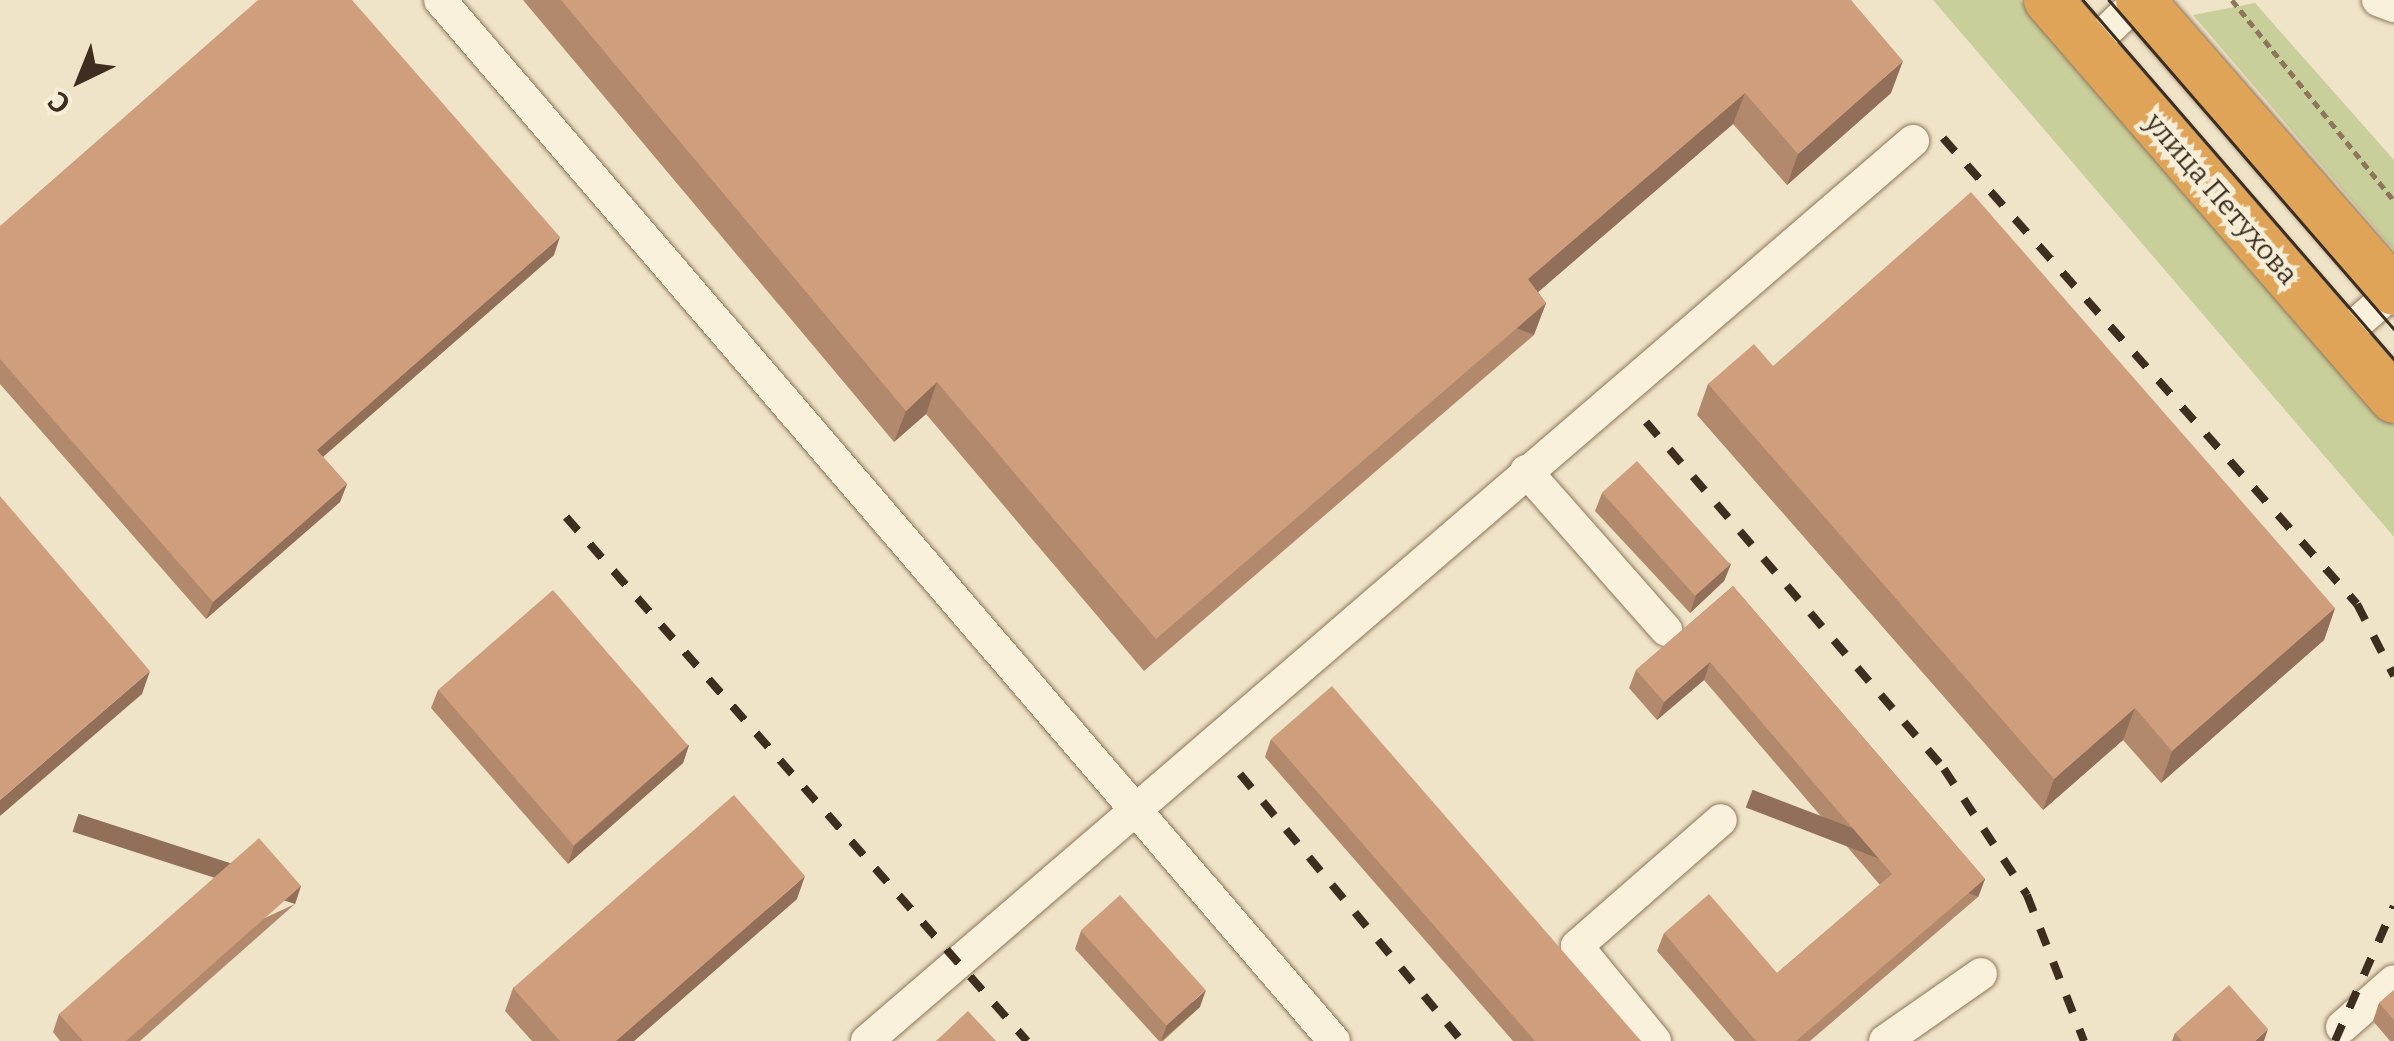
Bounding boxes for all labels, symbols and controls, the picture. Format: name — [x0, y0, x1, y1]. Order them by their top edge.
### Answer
north arrow — [30, 30, 130, 130]
text: С — [41, 84, 77, 120]
street label: улица Петухова — [2138, 107, 2304, 291]

